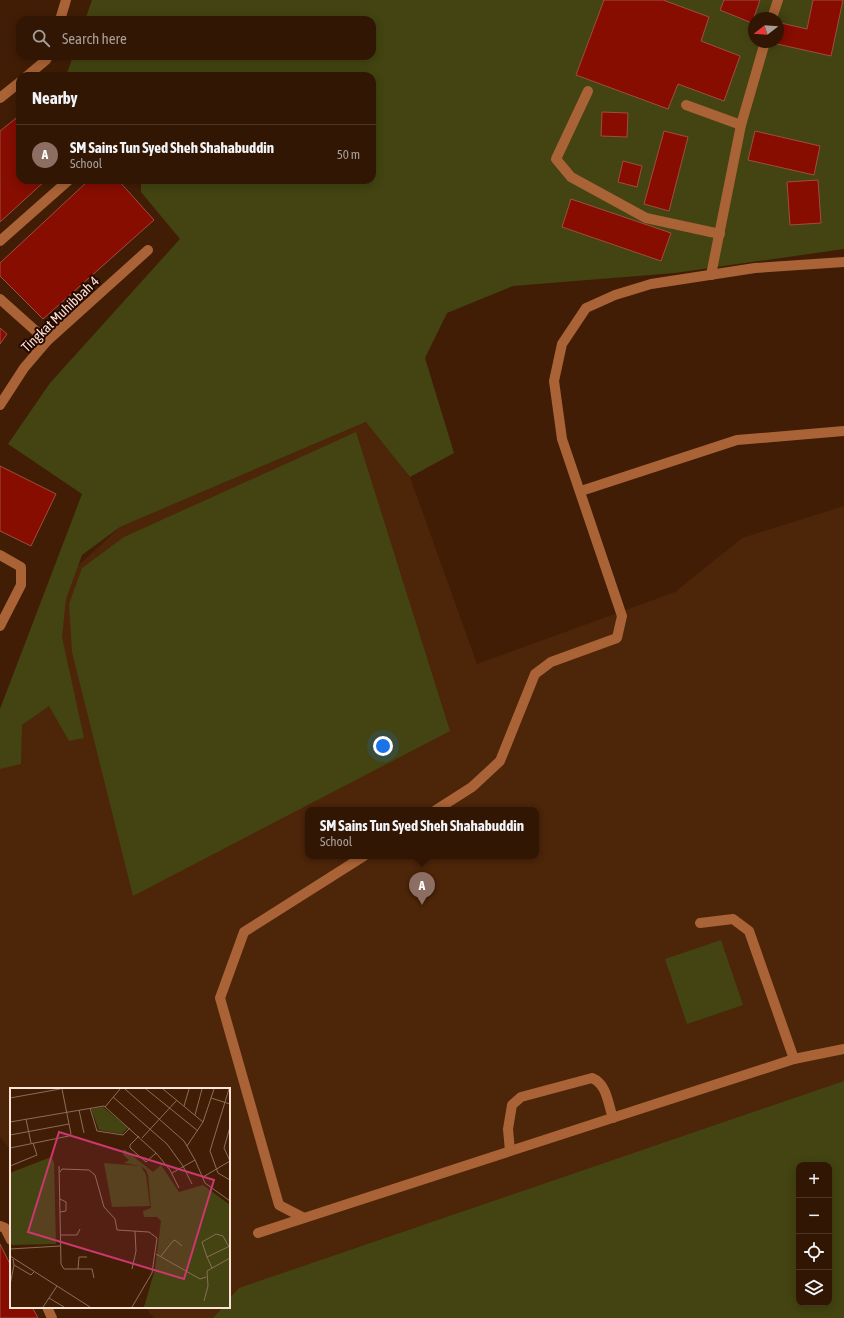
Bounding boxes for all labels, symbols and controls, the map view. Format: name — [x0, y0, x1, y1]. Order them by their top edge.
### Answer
north arrow — [748, 12, 784, 48]
search box — [16, 16, 376, 60]
icon: search — [30, 27, 52, 49]
text: Search here — [62, 30, 127, 47]
text: Nearby — [32, 88, 78, 108]
text: SM Sains Tun Syed Sheh Shahabuddin — [70, 139, 274, 156]
text: A — [42, 147, 48, 162]
text: 50 m — [337, 147, 360, 162]
text: School — [70, 156, 102, 171]
street label: Tingkat Muhibbah 4 — [18, 273, 102, 355]
your location — [373, 736, 393, 756]
popup — [305, 807, 539, 859]
text: SM Sains Tun Syed Sheh Shahabuddin — [320, 817, 524, 834]
text: School — [320, 834, 352, 849]
pin: A — [409, 872, 435, 905]
inset map — [10, 1088, 230, 1308]
map controls — [796, 1162, 832, 1306]
button: + — [796, 1162, 832, 1198]
button: − — [796, 1198, 832, 1234]
button: locate — [796, 1234, 832, 1270]
button: layers — [796, 1270, 832, 1306]

